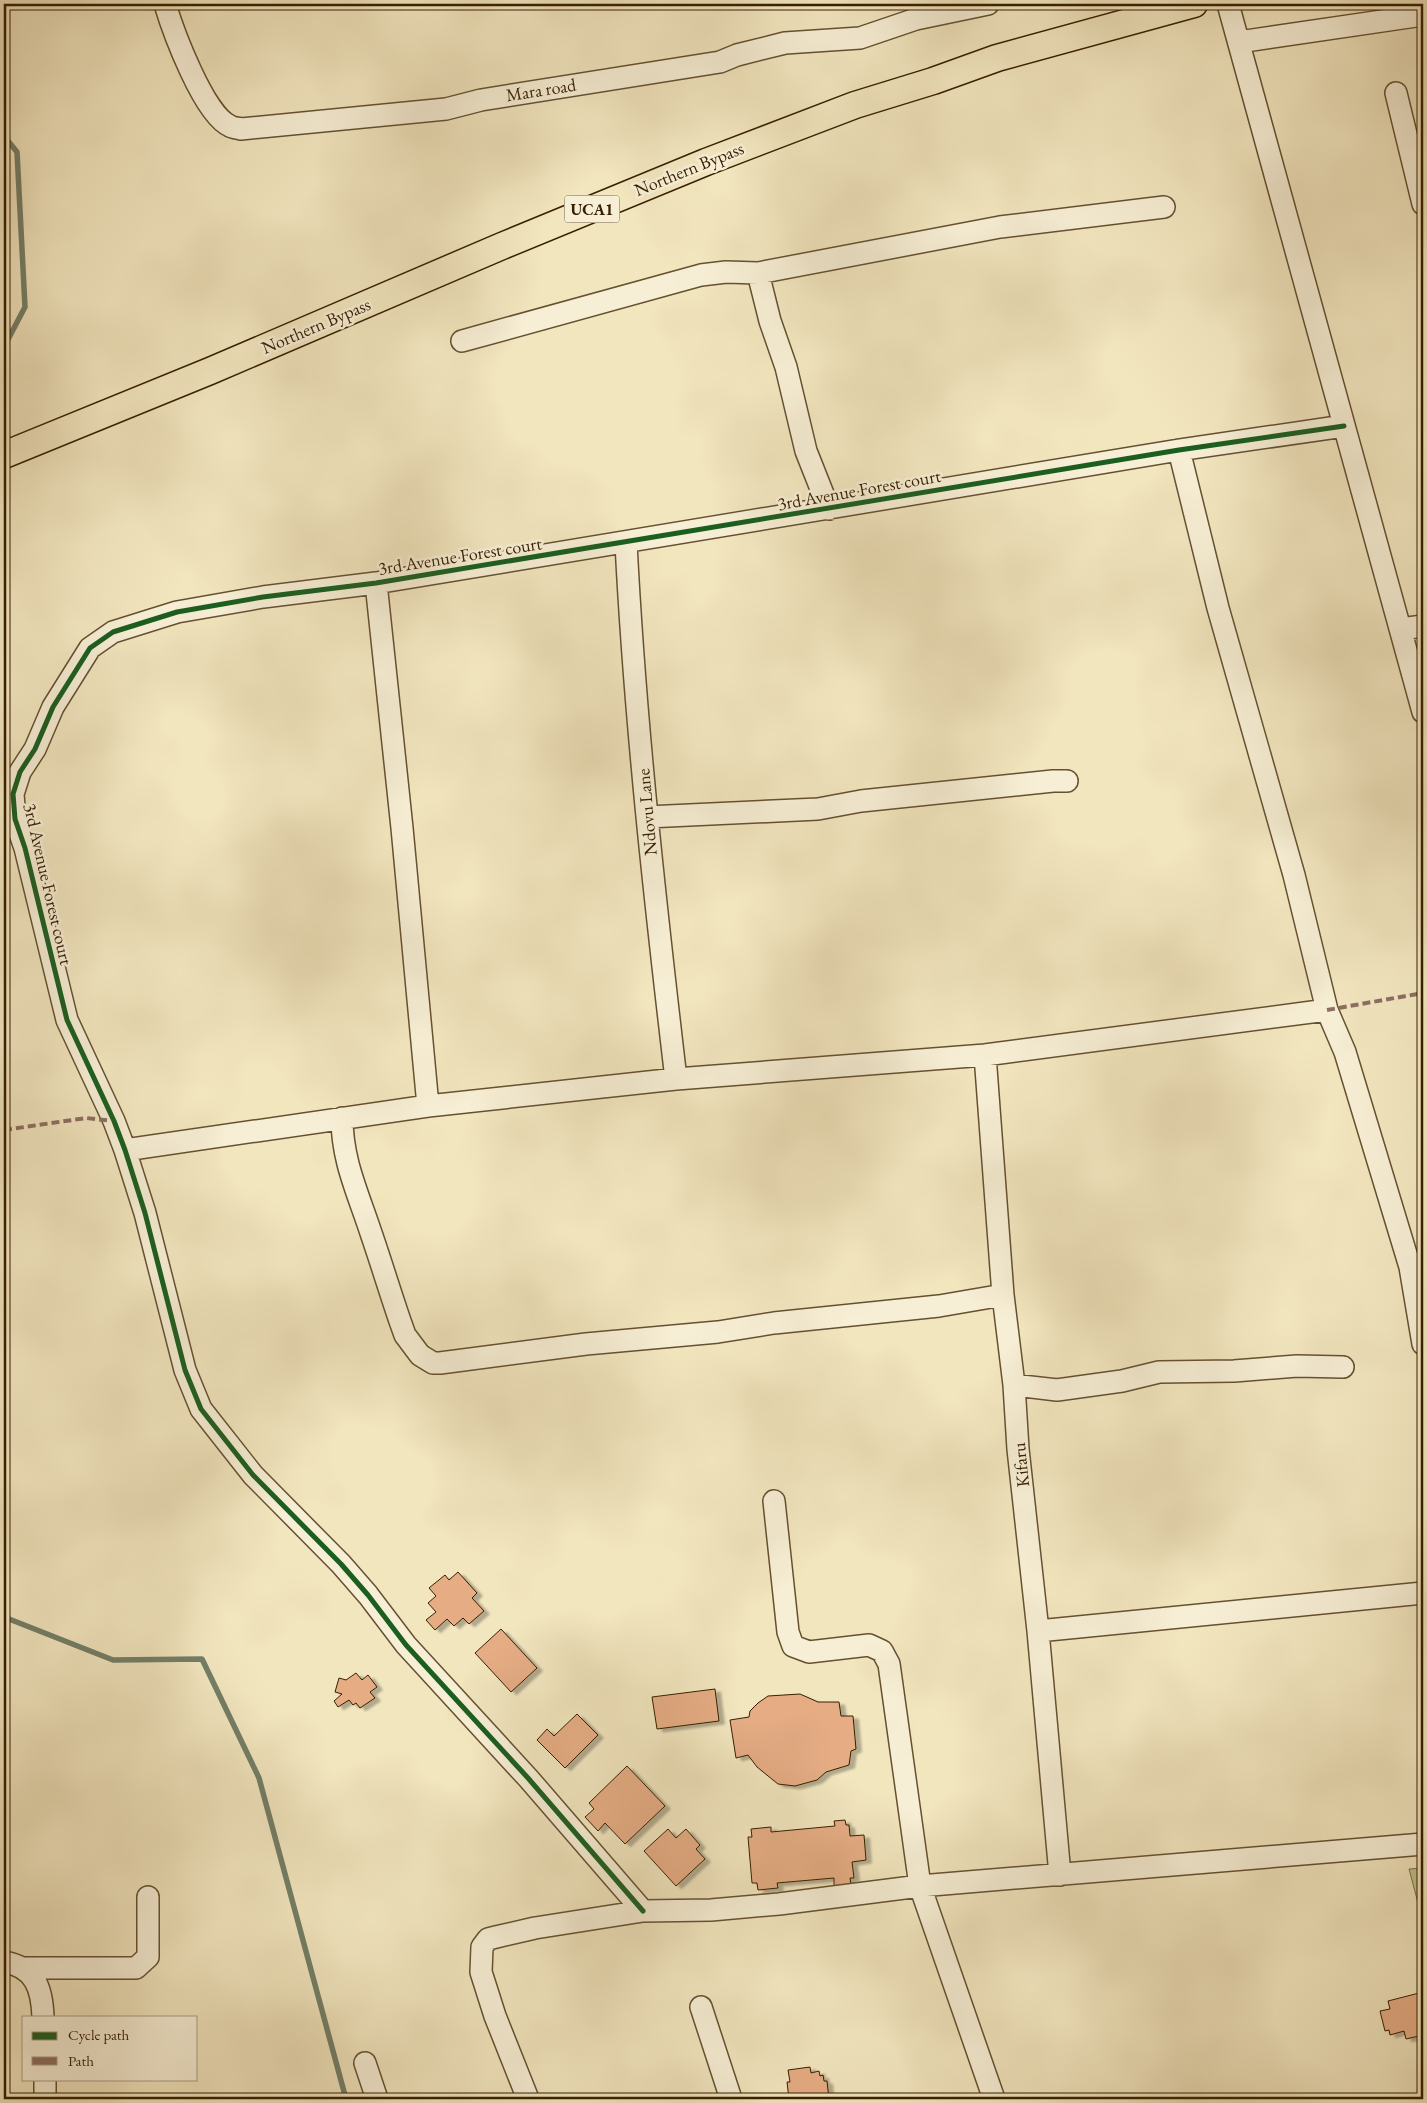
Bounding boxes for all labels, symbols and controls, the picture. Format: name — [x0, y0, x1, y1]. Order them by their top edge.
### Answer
street label: Mara road — [504, 72, 579, 106]
street label: Northern Bypass — [631, 136, 747, 201]
road number: UCA1 — [564, 195, 620, 222]
street label: Northern Bypass — [258, 292, 374, 359]
street label: 3rd Avenue Forest court — [776, 464, 943, 515]
street label: 3rd Avenue Forest court — [376, 531, 544, 580]
street label: Ndovu Lane — [631, 768, 662, 856]
street label: 3rd Avenue Forest court — [19, 801, 78, 967]
street label: Kifaru — [1007, 1441, 1034, 1488]
legend — [22, 2016, 198, 2080]
text: Cycle path — [68, 2025, 130, 2044]
text: Path — [68, 2051, 94, 2070]

